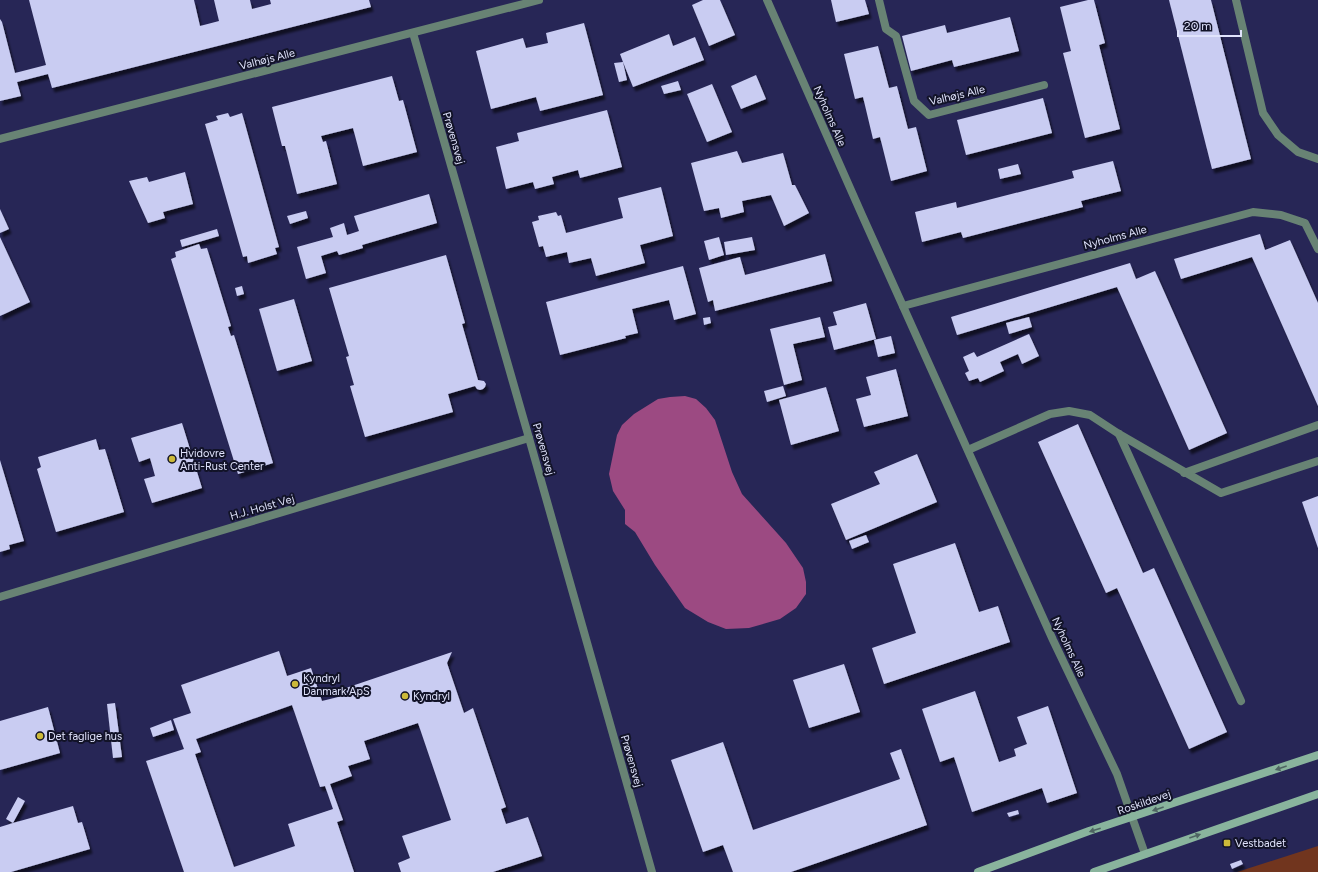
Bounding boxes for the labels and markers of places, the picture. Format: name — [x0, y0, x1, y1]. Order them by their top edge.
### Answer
place label: Hvidovre Anti-Rust Center — [180, 447, 264, 473]
marker: Hvidovre Anti-Rust Center — [167, 454, 177, 464]
place label: Kyndryl Danmark ApS — [303, 672, 370, 698]
marker: Kyndryl Danmark ApS — [290, 679, 300, 689]
place label: Kyndryl — [413, 690, 450, 703]
marker: Kyndryl — [400, 691, 410, 701]
place label: Det faglige hus — [48, 730, 122, 743]
marker: Det faglige hus — [35, 731, 45, 741]
place label: Vestbadet — [1235, 837, 1286, 850]
marker: Vestbadet — [1222, 838, 1232, 848]

